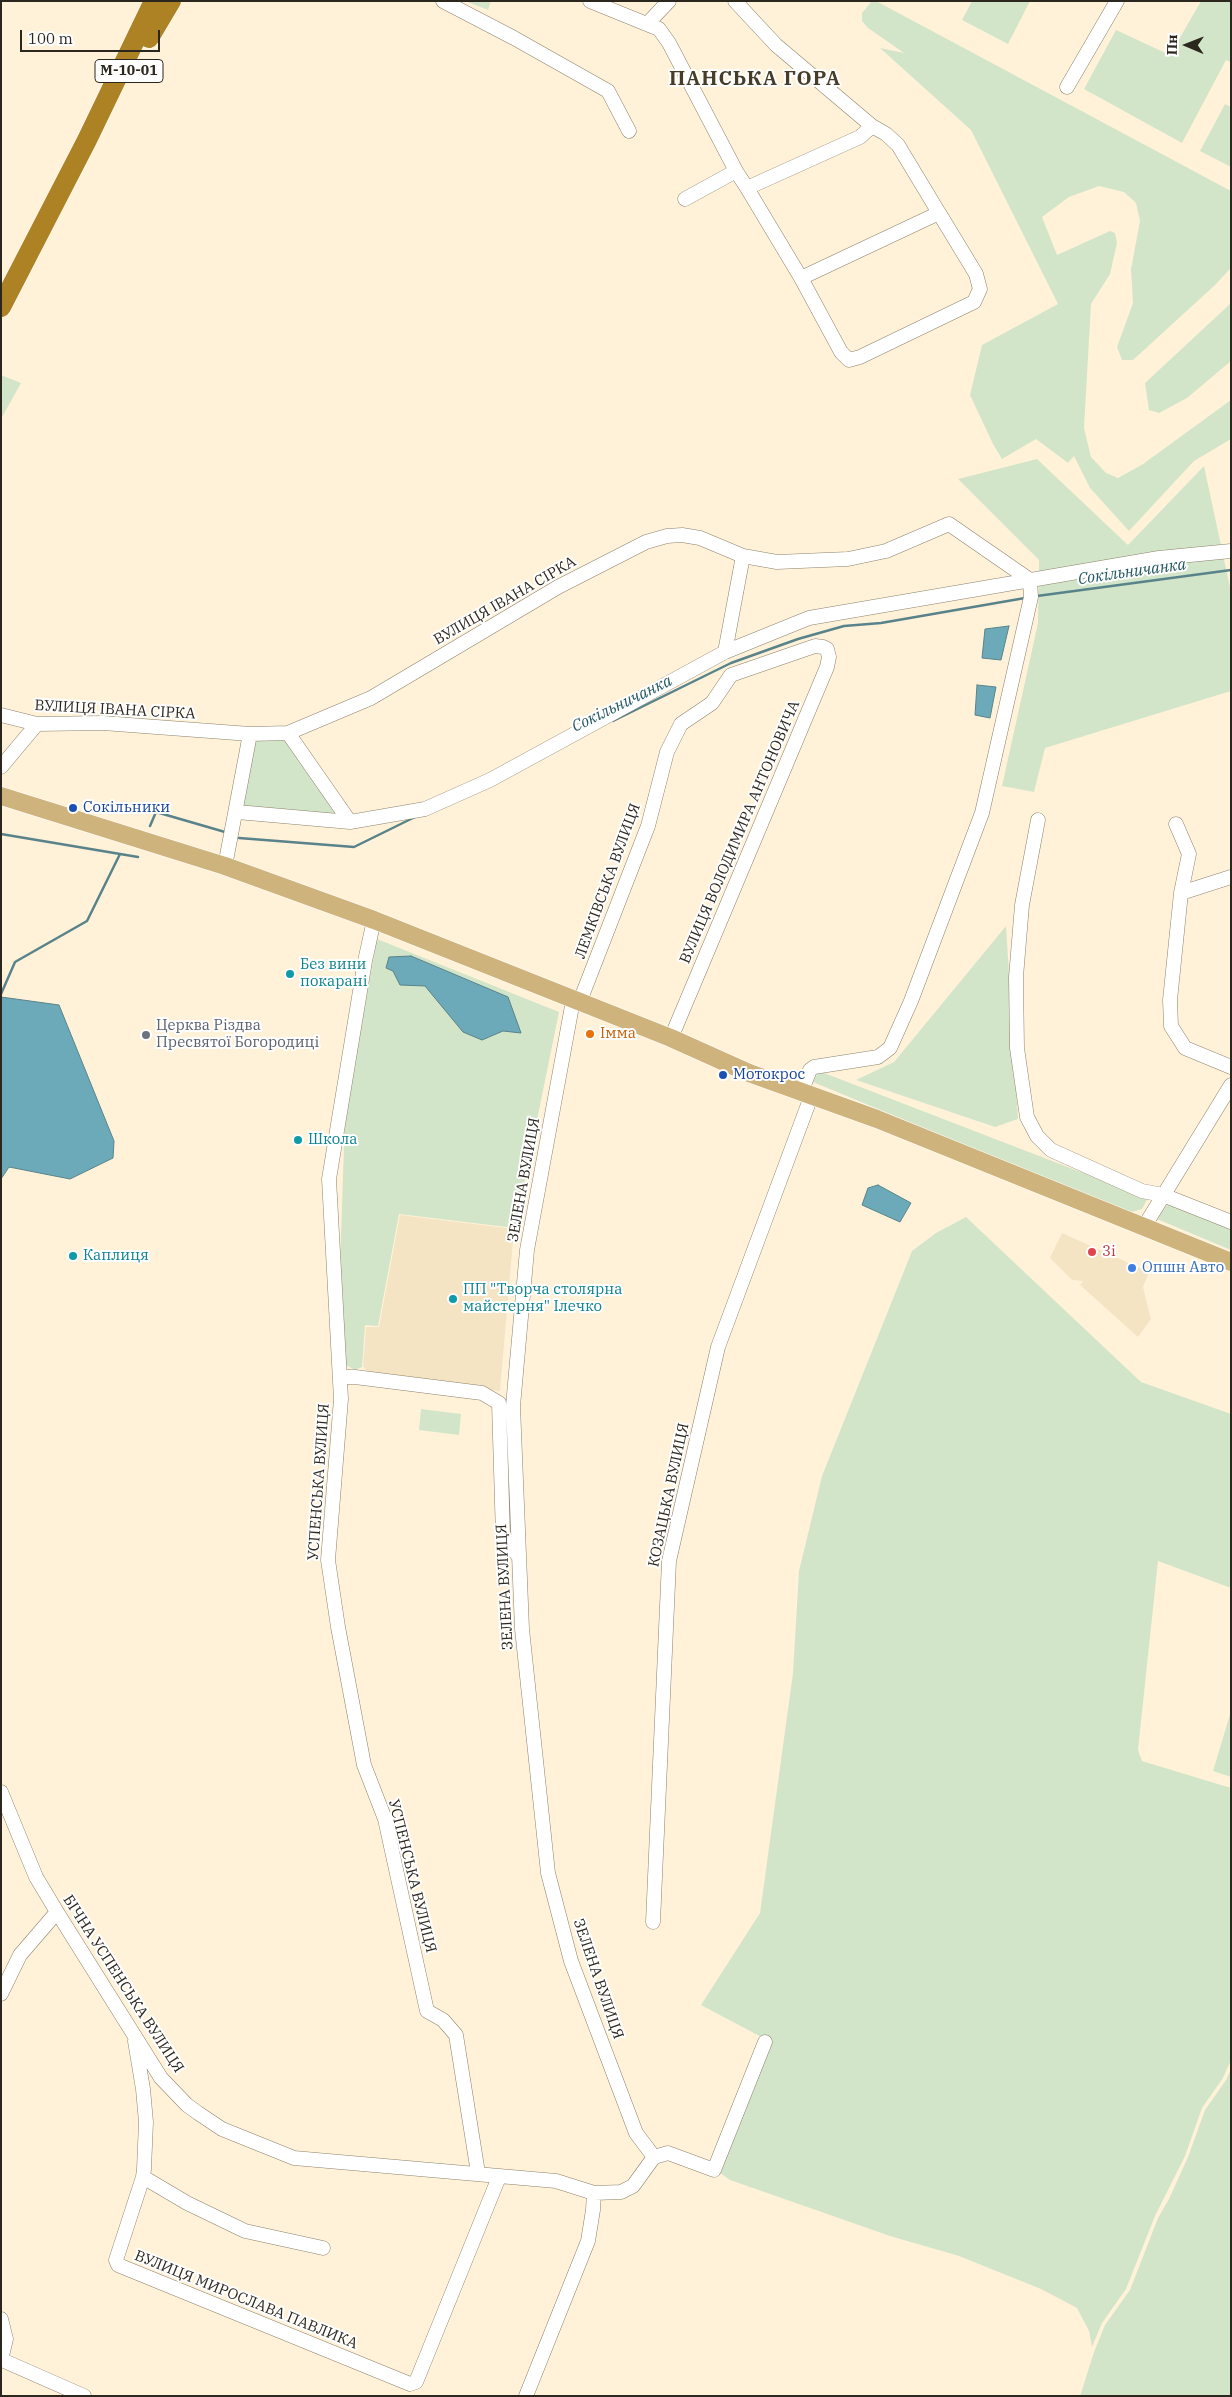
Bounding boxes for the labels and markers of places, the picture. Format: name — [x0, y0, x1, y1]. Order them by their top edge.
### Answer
place label: Сокільники — [83, 799, 170, 817]
marker: Сокільники — [67, 802, 79, 814]
place label: Без вини покарані — [300, 956, 367, 991]
marker: Без вини покарані — [284, 968, 296, 980]
place label: Церква Різдва Пресвятої Богородиці — [156, 1017, 319, 1052]
place label: Імма — [600, 1025, 636, 1043]
marker: Імма — [584, 1028, 596, 1040]
marker: Церква Різдва Пресвятої Богородиці — [140, 1029, 152, 1041]
place label: Мотокрос — [733, 1066, 805, 1084]
marker: Мотокрос — [717, 1069, 729, 1081]
place label: Школа — [308, 1131, 357, 1149]
marker: Школа — [292, 1134, 304, 1146]
place label: 3і — [1102, 1243, 1116, 1261]
marker: 3і — [1086, 1246, 1098, 1258]
place label: Каплиця — [83, 1247, 149, 1265]
marker: Каплиця — [67, 1250, 79, 1262]
place label: Опшн Авто — [1142, 1259, 1224, 1277]
marker: Опшн Авто — [1126, 1262, 1138, 1274]
place label: ПП "Творча столярна майстерня" Ілечко — [463, 1281, 622, 1316]
marker: ПП "Творча столярна майстерня" Ілечко — [447, 1293, 459, 1305]

